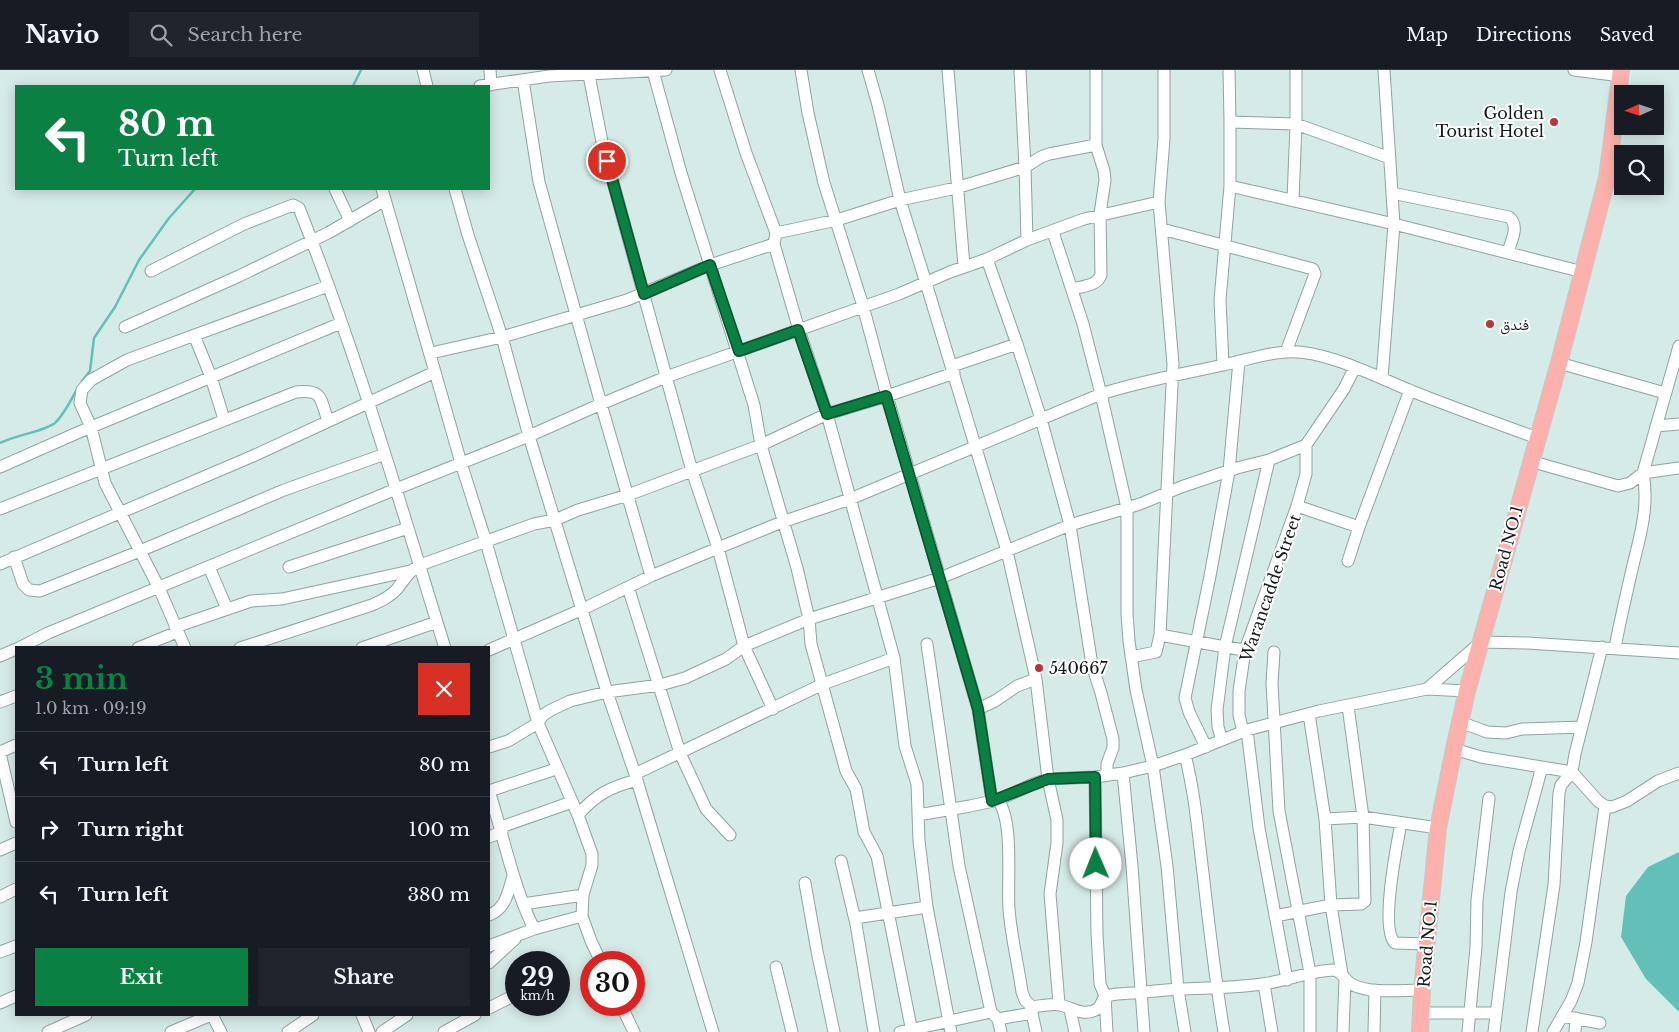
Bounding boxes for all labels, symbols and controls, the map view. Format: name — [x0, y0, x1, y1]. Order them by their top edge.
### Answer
search box — [129, 12, 479, 57]
text: Navio — [25, 20, 99, 49]
icon: search — [147, 21, 175, 49]
text: Search here — [187, 23, 302, 46]
text: Map — [1406, 24, 1448, 46]
text: Directions — [1476, 24, 1572, 46]
text: Saved — [1600, 24, 1654, 46]
north arrow — [1614, 85, 1664, 135]
map controls — [1614, 85, 1664, 195]
text: 80 m — [118, 102, 215, 145]
place label: Golden Tourist Hotel — [1436, 103, 1544, 141]
icon: left — [35, 105, 100, 170]
marker: Golden Tourist Hotel — [1548, 116, 1560, 128]
pin — [586, 140, 628, 182]
text: Turn left — [118, 145, 218, 172]
button: search — [1614, 145, 1664, 195]
icon: arrive — [593, 147, 621, 175]
place label: فندق — [1500, 314, 1529, 335]
marker: فندق — [1484, 318, 1496, 330]
street label: Road NO.1 — [1485, 503, 1527, 593]
street label: Warancadde Street — [1235, 512, 1305, 665]
place label: 540667 — [1049, 658, 1108, 678]
text: 3 min — [35, 660, 128, 697]
marker: 540667 — [1033, 662, 1045, 674]
button: close — [418, 663, 470, 715]
text: 1.0 km · 09:19 — [35, 698, 147, 718]
icon: left — [35, 750, 63, 778]
text: Turn left — [78, 753, 169, 776]
text: 80 m — [419, 753, 470, 776]
icon: right — [35, 815, 63, 843]
text: Turn right — [78, 818, 184, 841]
text: 100 m — [409, 818, 470, 841]
position arrow — [1069, 837, 1121, 889]
icon: left — [35, 880, 63, 908]
text: Turn left — [78, 883, 169, 906]
text: 380 m — [407, 883, 470, 906]
street label: Road NO.1 — [1413, 900, 1441, 988]
button: Exit — [35, 948, 248, 1006]
button: Share — [258, 948, 470, 1006]
speed limit sign: 30 — [580, 951, 645, 1016]
text: 29 — [521, 962, 554, 993]
text: km/h — [520, 988, 555, 1003]

